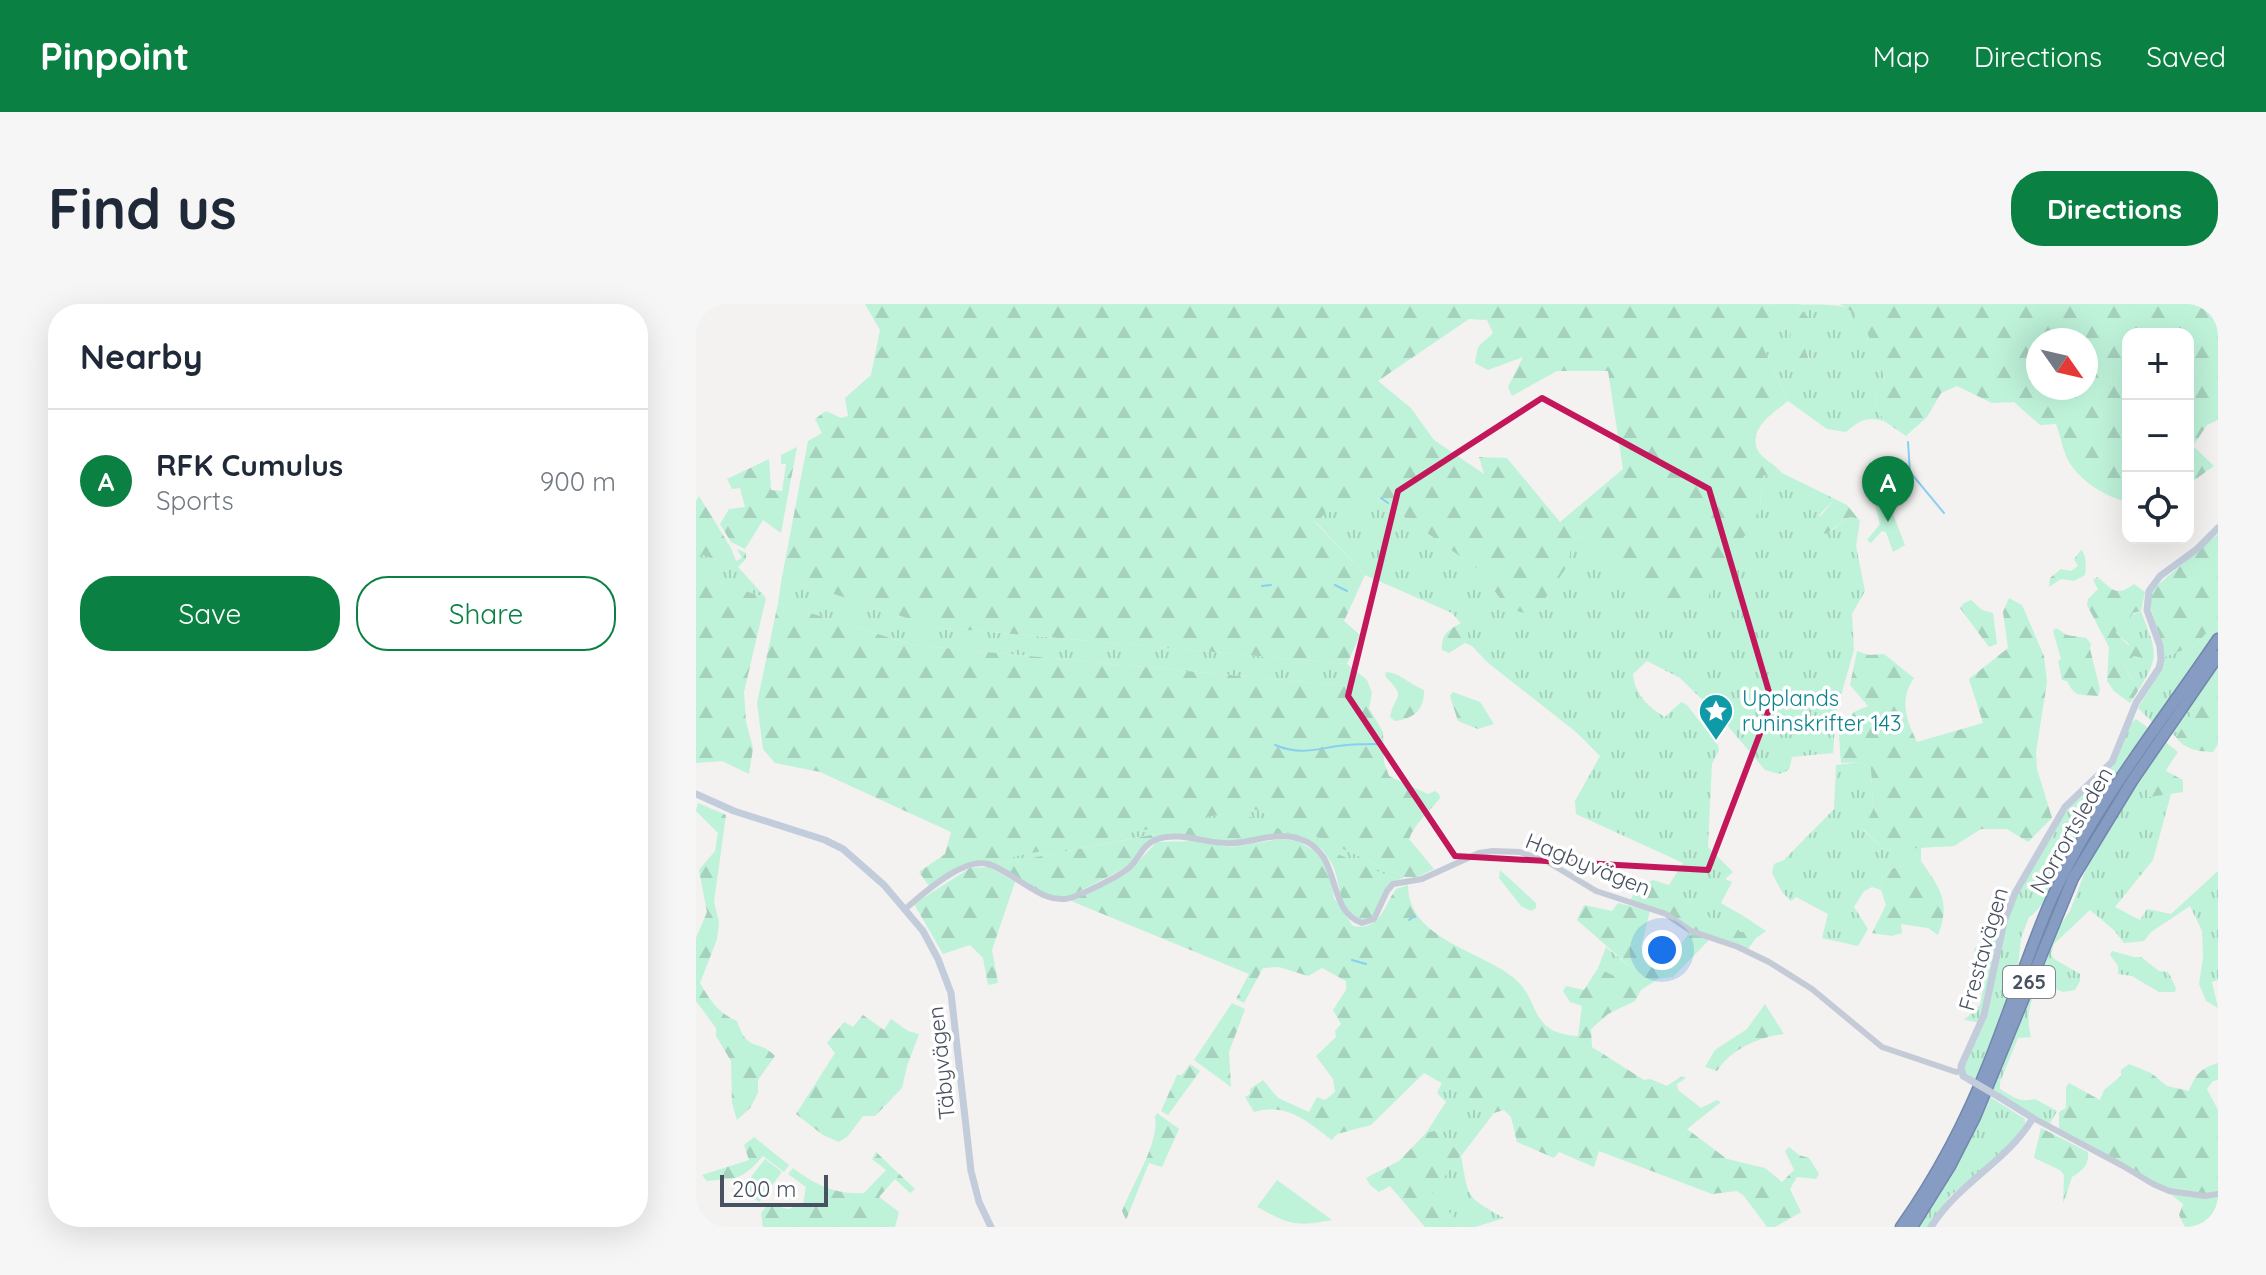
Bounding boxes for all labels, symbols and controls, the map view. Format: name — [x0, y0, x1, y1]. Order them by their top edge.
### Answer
text: Pinpoint — [40, 32, 189, 80]
text: Map — [1873, 39, 1930, 74]
text: Directions — [1974, 39, 2102, 74]
text: Saved — [2146, 39, 2226, 74]
button: Directions — [2011, 171, 2218, 246]
text: Find us — [48, 173, 237, 243]
north arrow — [2026, 328, 2098, 400]
map controls — [2122, 328, 2194, 544]
button: + — [2122, 328, 2194, 400]
text: Nearby — [80, 335, 203, 378]
button: − — [2122, 400, 2194, 472]
text: RFK Cumulus — [156, 446, 343, 484]
pin: A — [1862, 456, 1914, 522]
text: A — [98, 465, 114, 498]
text: 900 m — [540, 465, 616, 498]
button: locate — [2122, 472, 2194, 544]
text: Sports — [156, 484, 234, 517]
button: Save — [80, 576, 340, 651]
button: Share — [356, 576, 616, 651]
place label: Upplands runinskrifter 143 — [1742, 684, 1902, 737]
place icon: Upplands runinskrifter 143 — [1697, 692, 1735, 742]
street label: Norrortsleden — [2024, 762, 2118, 898]
street label: Hagbyvägen — [1522, 826, 1654, 902]
street label: Frestavägen — [1952, 884, 2014, 1014]
your location — [1642, 930, 1682, 970]
road number: 265 — [2003, 966, 2055, 998]
street label: Täbyvägen — [921, 1005, 961, 1121]
scale bar — [720, 1171, 828, 1207]
text: 200 m — [732, 1175, 796, 1203]

